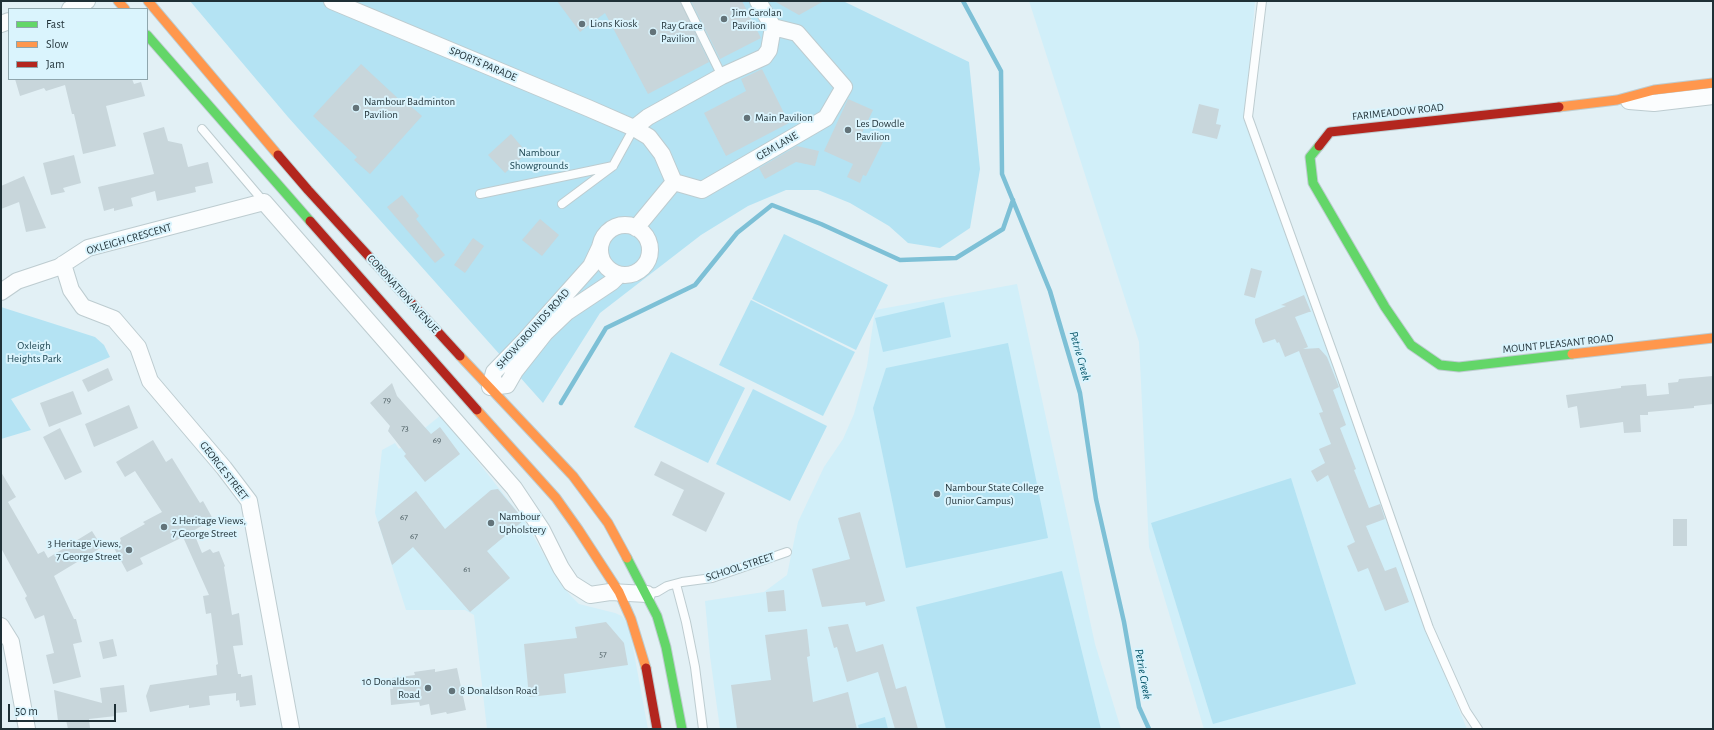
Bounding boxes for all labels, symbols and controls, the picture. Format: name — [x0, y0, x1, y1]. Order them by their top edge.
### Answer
place label: Jim Carolan Pavilion — [732, 6, 782, 32]
legend — [8, 8, 148, 80]
marker: Jim Carolan Pavilion — [719, 14, 729, 24]
place label: Lions Kiosk — [590, 17, 637, 31]
text: Fast — [46, 18, 65, 30]
marker: Lions Kiosk — [577, 19, 587, 29]
place label: Ray Grace Pavilion — [661, 19, 703, 45]
marker: Ray Grace Pavilion — [648, 27, 658, 37]
text: Slow — [46, 38, 68, 50]
street label: SPORTS PARADE — [447, 44, 519, 84]
text: Jam — [46, 58, 65, 70]
place label: Nambour Badminton Pavilion — [364, 95, 455, 121]
street label: FARIMEADOW ROAD — [1352, 101, 1444, 123]
marker: Nambour Badminton Pavilion — [351, 103, 361, 113]
place label: Main Pavilion — [755, 111, 813, 125]
marker: Main Pavilion — [742, 113, 752, 123]
place label: Les Dowdle Pavilion — [856, 117, 904, 143]
marker: Les Dowdle Pavilion — [843, 125, 853, 135]
street label: GEM LANE — [754, 129, 800, 163]
park label: Nambour Showgrounds — [510, 146, 568, 172]
street label: OXLEIGH CRESCENT — [85, 221, 173, 257]
street label: CORONATION AVENUE — [364, 252, 442, 336]
street label: SHOWGROUNDS ROAD — [494, 286, 572, 372]
water label: Petrie Creek — [1066, 329, 1094, 383]
street label: MOUNT PLEASANT ROAD — [1502, 332, 1614, 356]
park label: Oxleigh Heights Park — [7, 339, 61, 365]
house number: 79 — [383, 395, 391, 405]
house number: 73 — [401, 423, 409, 433]
house number: 69 — [433, 435, 441, 445]
street label: GEORGE STREET — [197, 439, 251, 503]
place label: Nambour State College (Junior Campus) — [945, 481, 1044, 507]
marker: Nambour State College (Junior Campus) — [932, 489, 942, 499]
place label: Nambour Upholstery — [499, 510, 546, 536]
house number: 67 — [400, 512, 408, 522]
place label: 2 Heritage Views, 7 George Street — [172, 514, 246, 540]
marker: Nambour Upholstery — [486, 518, 496, 528]
marker: 2 Heritage Views, 7 George Street — [159, 522, 169, 532]
house number: 67 — [410, 531, 418, 541]
place label: 3 Heritage Views, 7 George Street — [47, 537, 121, 563]
marker: 3 Heritage Views, 7 George Street — [124, 545, 134, 555]
street label: SCHOOL STREET — [704, 550, 776, 584]
house number: 61 — [463, 564, 471, 574]
water label: Petrie Creek — [1131, 648, 1155, 700]
house number: 57 — [599, 649, 607, 659]
place label: 10 Donaldson Road — [362, 675, 420, 701]
marker: 10 Donaldson Road — [423, 683, 433, 693]
place label: 8 Donaldson Road — [460, 684, 537, 698]
marker: 8 Donaldson Road — [447, 686, 457, 696]
scale bar — [10, 696, 118, 722]
text: 50 m — [15, 705, 38, 717]

